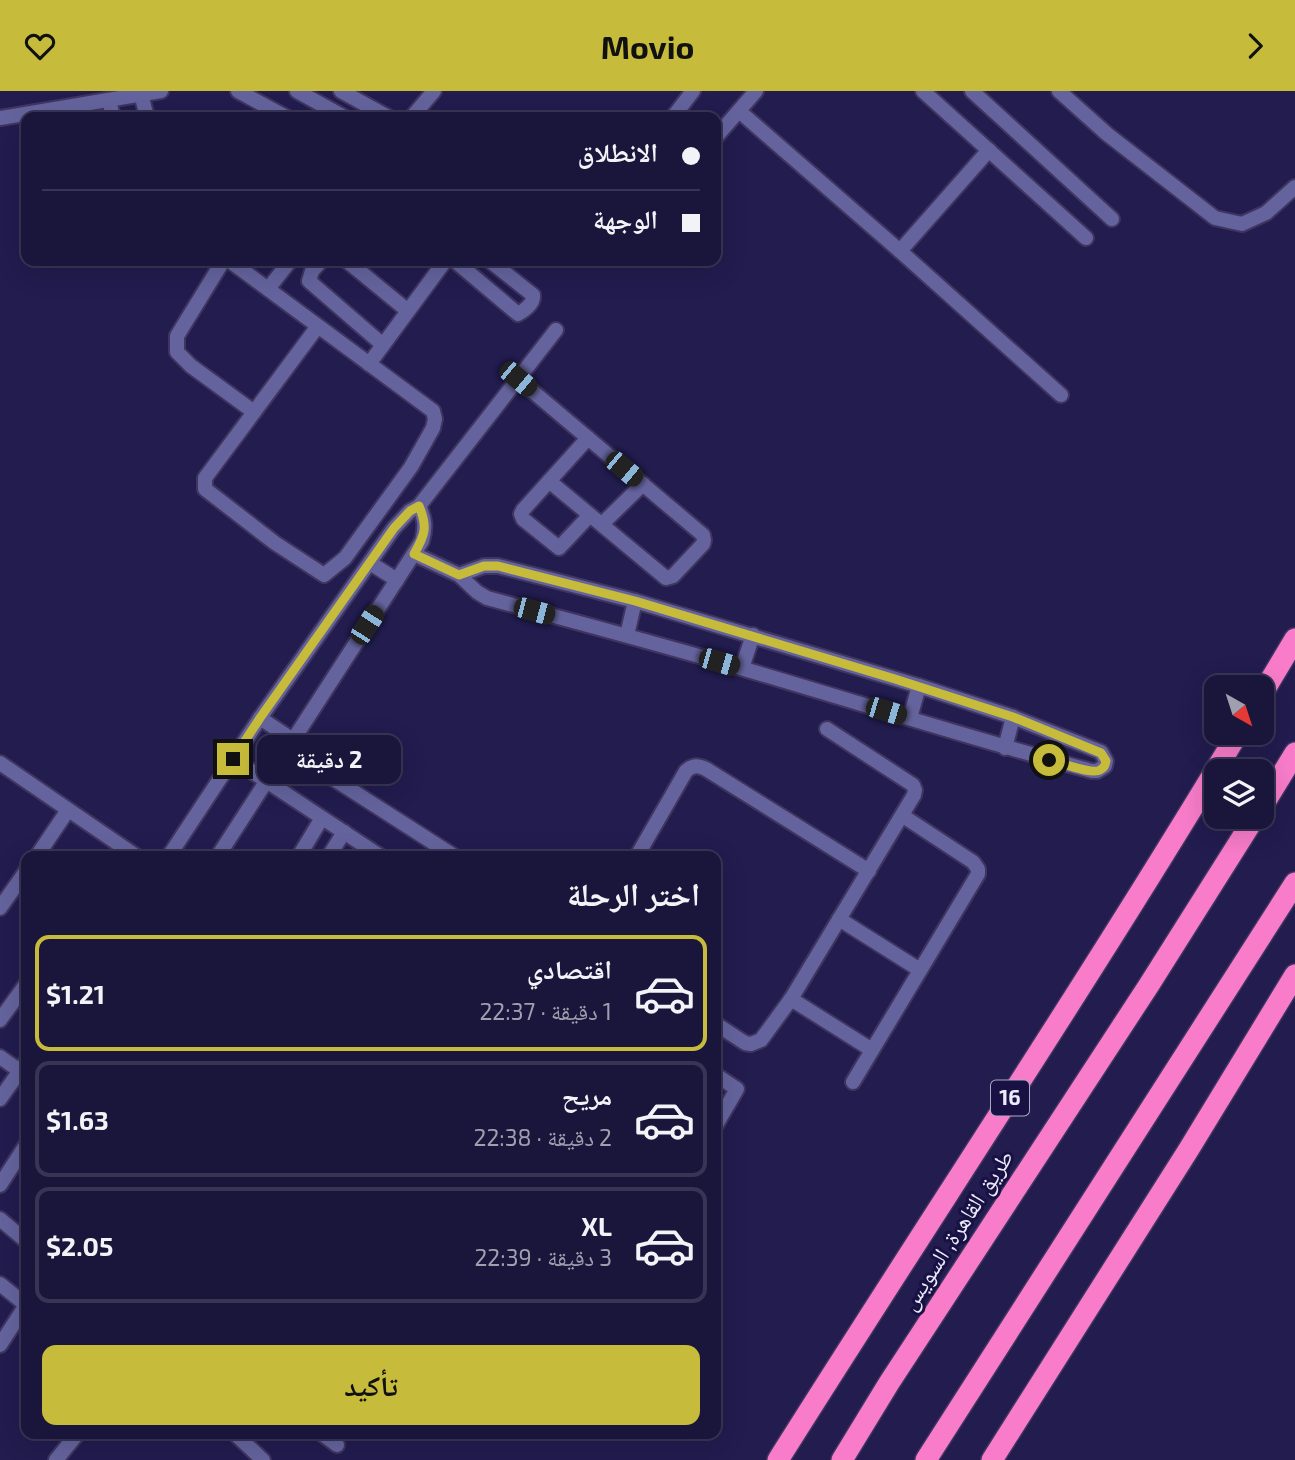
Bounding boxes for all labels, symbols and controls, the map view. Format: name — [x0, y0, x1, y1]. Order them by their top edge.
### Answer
icon: heart — [21, 27, 59, 65]
text: Movio — [601, 27, 694, 65]
icon: forward — [1236, 27, 1274, 65]
text: الانطلاق — [578, 136, 658, 167]
text: الوجهة — [593, 203, 658, 234]
car — [496, 357, 541, 401]
car — [602, 447, 647, 491]
car — [511, 595, 558, 627]
car — [347, 602, 388, 648]
car — [696, 646, 743, 678]
north arrow — [1204, 675, 1274, 745]
map controls — [1204, 675, 1274, 829]
car — [863, 695, 910, 727]
callout: 2 دقيقة — [258, 735, 401, 783]
route end — [217, 743, 249, 775]
route start — [1033, 744, 1065, 776]
text: 2 دقيقة — [296, 745, 362, 773]
button: layers — [1204, 759, 1274, 829]
text: اختر الرحلة — [567, 874, 700, 912]
text: اقتصادي — [527, 953, 612, 984]
icon: car — [633, 962, 696, 1025]
text: $1.21 — [46, 978, 105, 1009]
text: 1 دقيقة · 22:37 — [479, 997, 612, 1025]
text: مريح — [562, 1079, 612, 1110]
road number: 16 — [991, 1081, 1029, 1115]
icon: car — [633, 1088, 696, 1151]
text: $1.63 — [46, 1104, 109, 1135]
text: 2 دقيقة · 22:38 — [473, 1123, 612, 1151]
street label: طريق القاهرة, السويس — [894, 1144, 1019, 1315]
text: XL — [581, 1210, 612, 1241]
icon: car — [633, 1214, 696, 1277]
text: $2.05 — [46, 1230, 113, 1261]
text: 3 دقيقة · 22:39 — [474, 1243, 612, 1271]
button: تأكيد — [42, 1345, 700, 1425]

